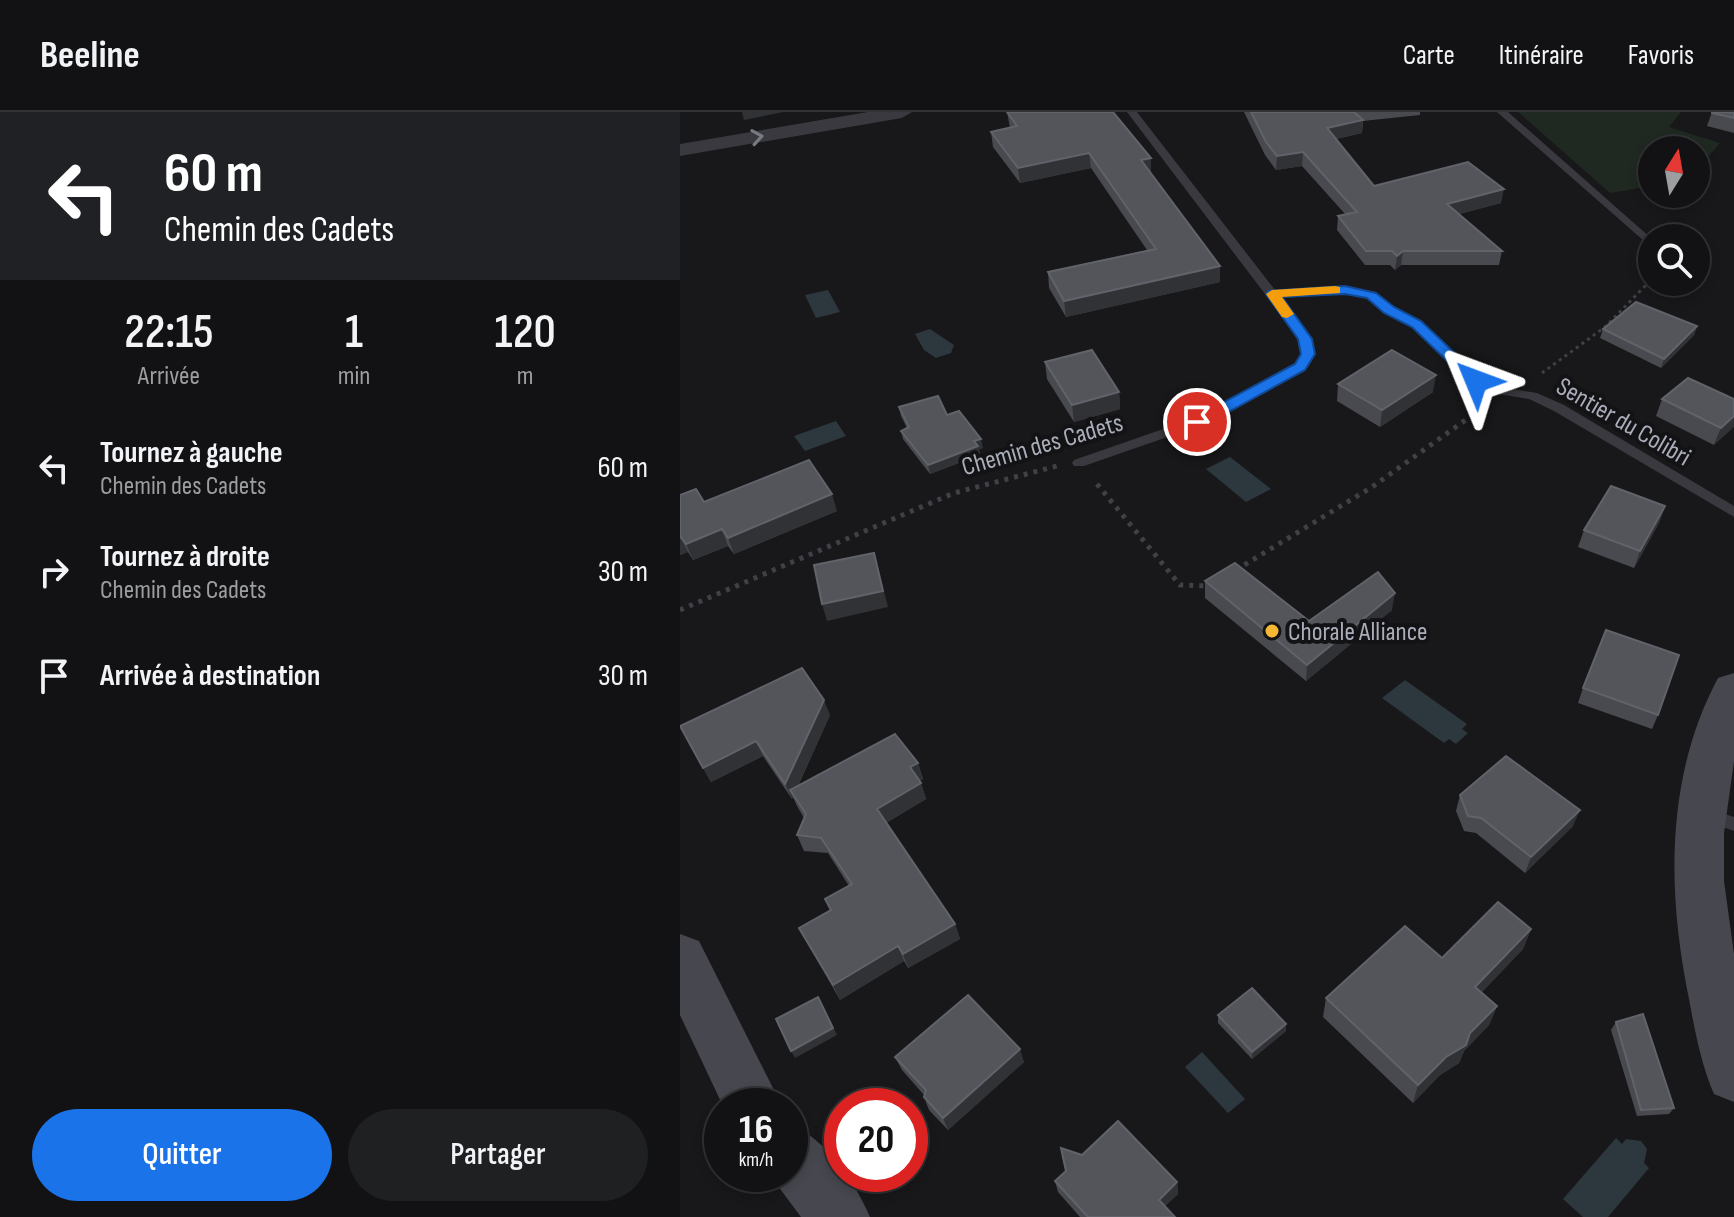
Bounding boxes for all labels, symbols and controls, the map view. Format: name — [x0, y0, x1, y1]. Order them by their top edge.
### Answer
text: Beeline — [40, 33, 140, 78]
text: Carte — [1403, 39, 1455, 72]
text: Itinéraire — [1499, 39, 1584, 72]
text: Favoris — [1628, 39, 1694, 72]
one-way arrow — [750, 129, 764, 146]
north arrow — [1638, 136, 1710, 208]
map controls — [1638, 136, 1710, 296]
text: 60 m — [164, 141, 263, 208]
icon: left — [32, 144, 136, 248]
text: Chemin des Cadets — [164, 209, 394, 252]
button: search — [1638, 224, 1710, 296]
text: 22:15 — [124, 304, 214, 361]
text: 1 — [345, 304, 363, 361]
text: 120 — [495, 304, 556, 361]
position arrow — [1434, 339, 1518, 423]
text: Arrivée — [138, 361, 200, 392]
text: min — [338, 361, 370, 392]
text: m — [517, 361, 534, 392]
street label: Sentier du Colibri — [1551, 371, 1696, 473]
pin — [1163, 388, 1231, 456]
icon: arrive — [1175, 400, 1219, 444]
street label: Chemin des Cadets — [958, 408, 1127, 483]
text: Tournez à gauche — [100, 435, 283, 471]
icon: left — [32, 446, 76, 490]
text: 60 m — [597, 450, 648, 486]
text: Chemin des Cadets — [100, 471, 266, 502]
text: Tournez à droite — [100, 539, 270, 575]
icon: right — [32, 550, 76, 594]
text: 30 m — [598, 554, 648, 590]
text: Chemin des Cadets — [100, 575, 266, 606]
place label: Chorale Alliance — [1288, 617, 1427, 648]
marker: Chorale Alliance — [1263, 622, 1281, 640]
icon: arrive — [32, 654, 76, 698]
text: Arrivée à destination — [100, 658, 320, 694]
text: 30 m — [598, 658, 648, 694]
speed limit sign: 20 — [824, 1088, 928, 1192]
text: 16 — [739, 1106, 773, 1154]
button: Quitter — [32, 1109, 332, 1201]
button: Partager — [348, 1109, 648, 1201]
text: km/h — [739, 1148, 773, 1172]

